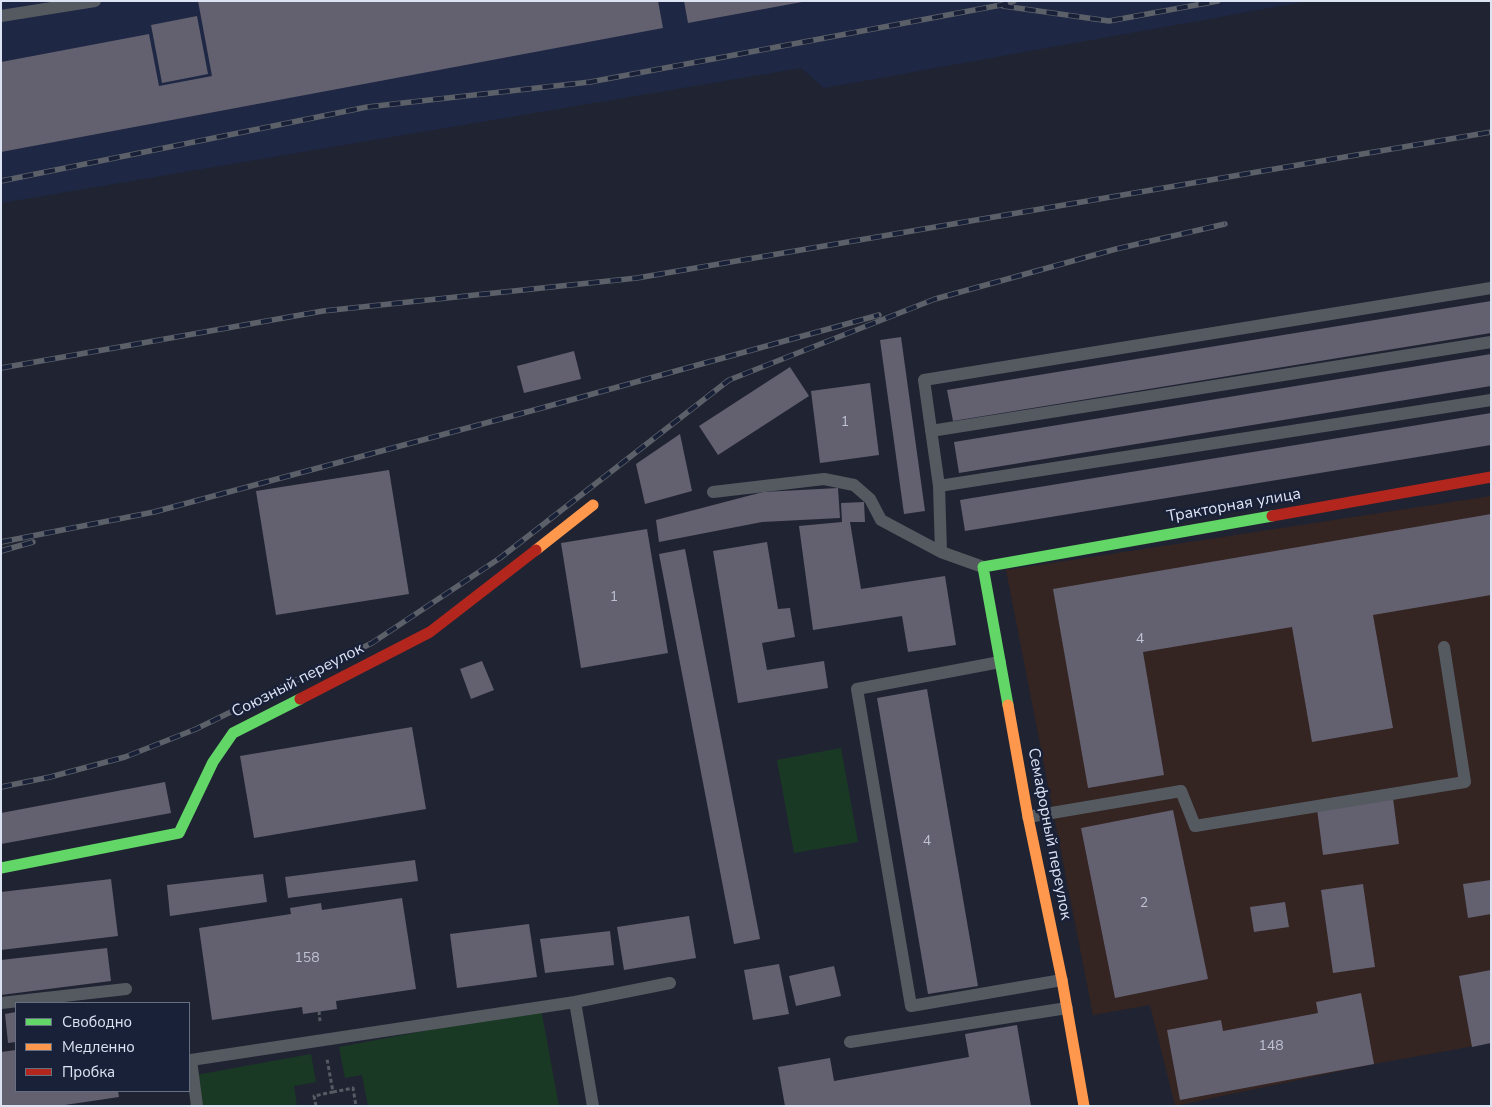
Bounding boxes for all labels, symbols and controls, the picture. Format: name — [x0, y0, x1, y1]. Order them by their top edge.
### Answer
house number: 1 — [841, 415, 849, 431]
street label: Тракторная улица — [1165, 485, 1303, 527]
house number: 1 — [610, 590, 618, 606]
house number: 4 — [1136, 632, 1144, 648]
street label: Союзный переулок — [229, 640, 367, 722]
street label: Семафорный переулок — [1023, 746, 1075, 922]
house number: 4 — [923, 834, 931, 850]
house number: 2 — [1140, 896, 1148, 912]
house number: 158 — [294, 951, 320, 967]
legend — [15, 1002, 190, 1092]
text: Свободно — [62, 1012, 132, 1032]
text: Медленно — [62, 1037, 135, 1057]
house number: 148 — [1258, 1039, 1284, 1055]
text: Пробка — [62, 1062, 115, 1082]

